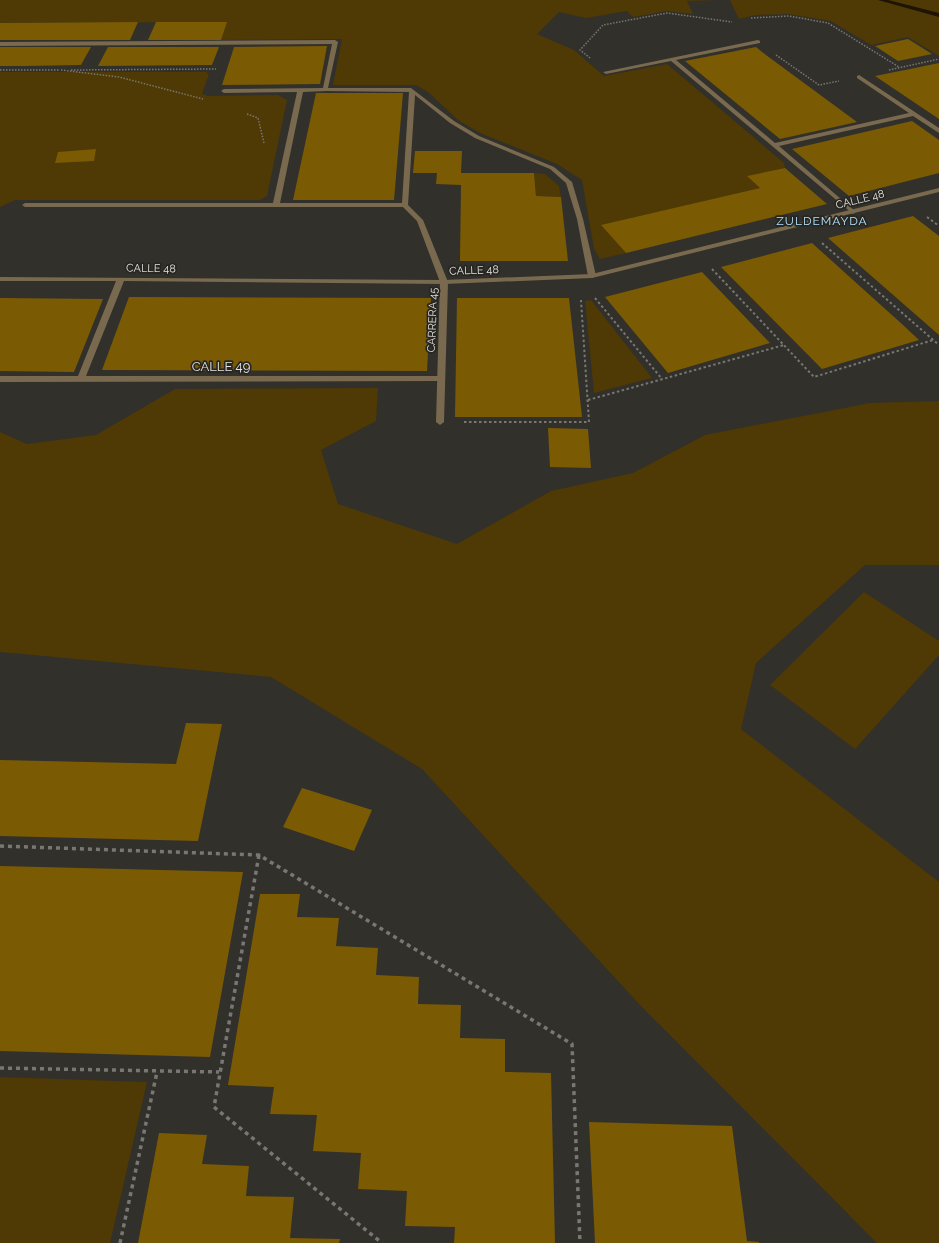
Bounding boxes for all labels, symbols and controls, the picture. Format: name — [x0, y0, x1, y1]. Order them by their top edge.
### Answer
street label: CALLE 48 — [834, 187, 886, 212]
district label: ZULDEMAYDA — [776, 214, 868, 228]
street label: CALLE 48 — [126, 262, 176, 275]
street label: CALLE 48 — [449, 263, 499, 278]
street label: CARRERA 45 — [425, 287, 440, 353]
street label: CALLE 49 — [192, 359, 251, 374]

